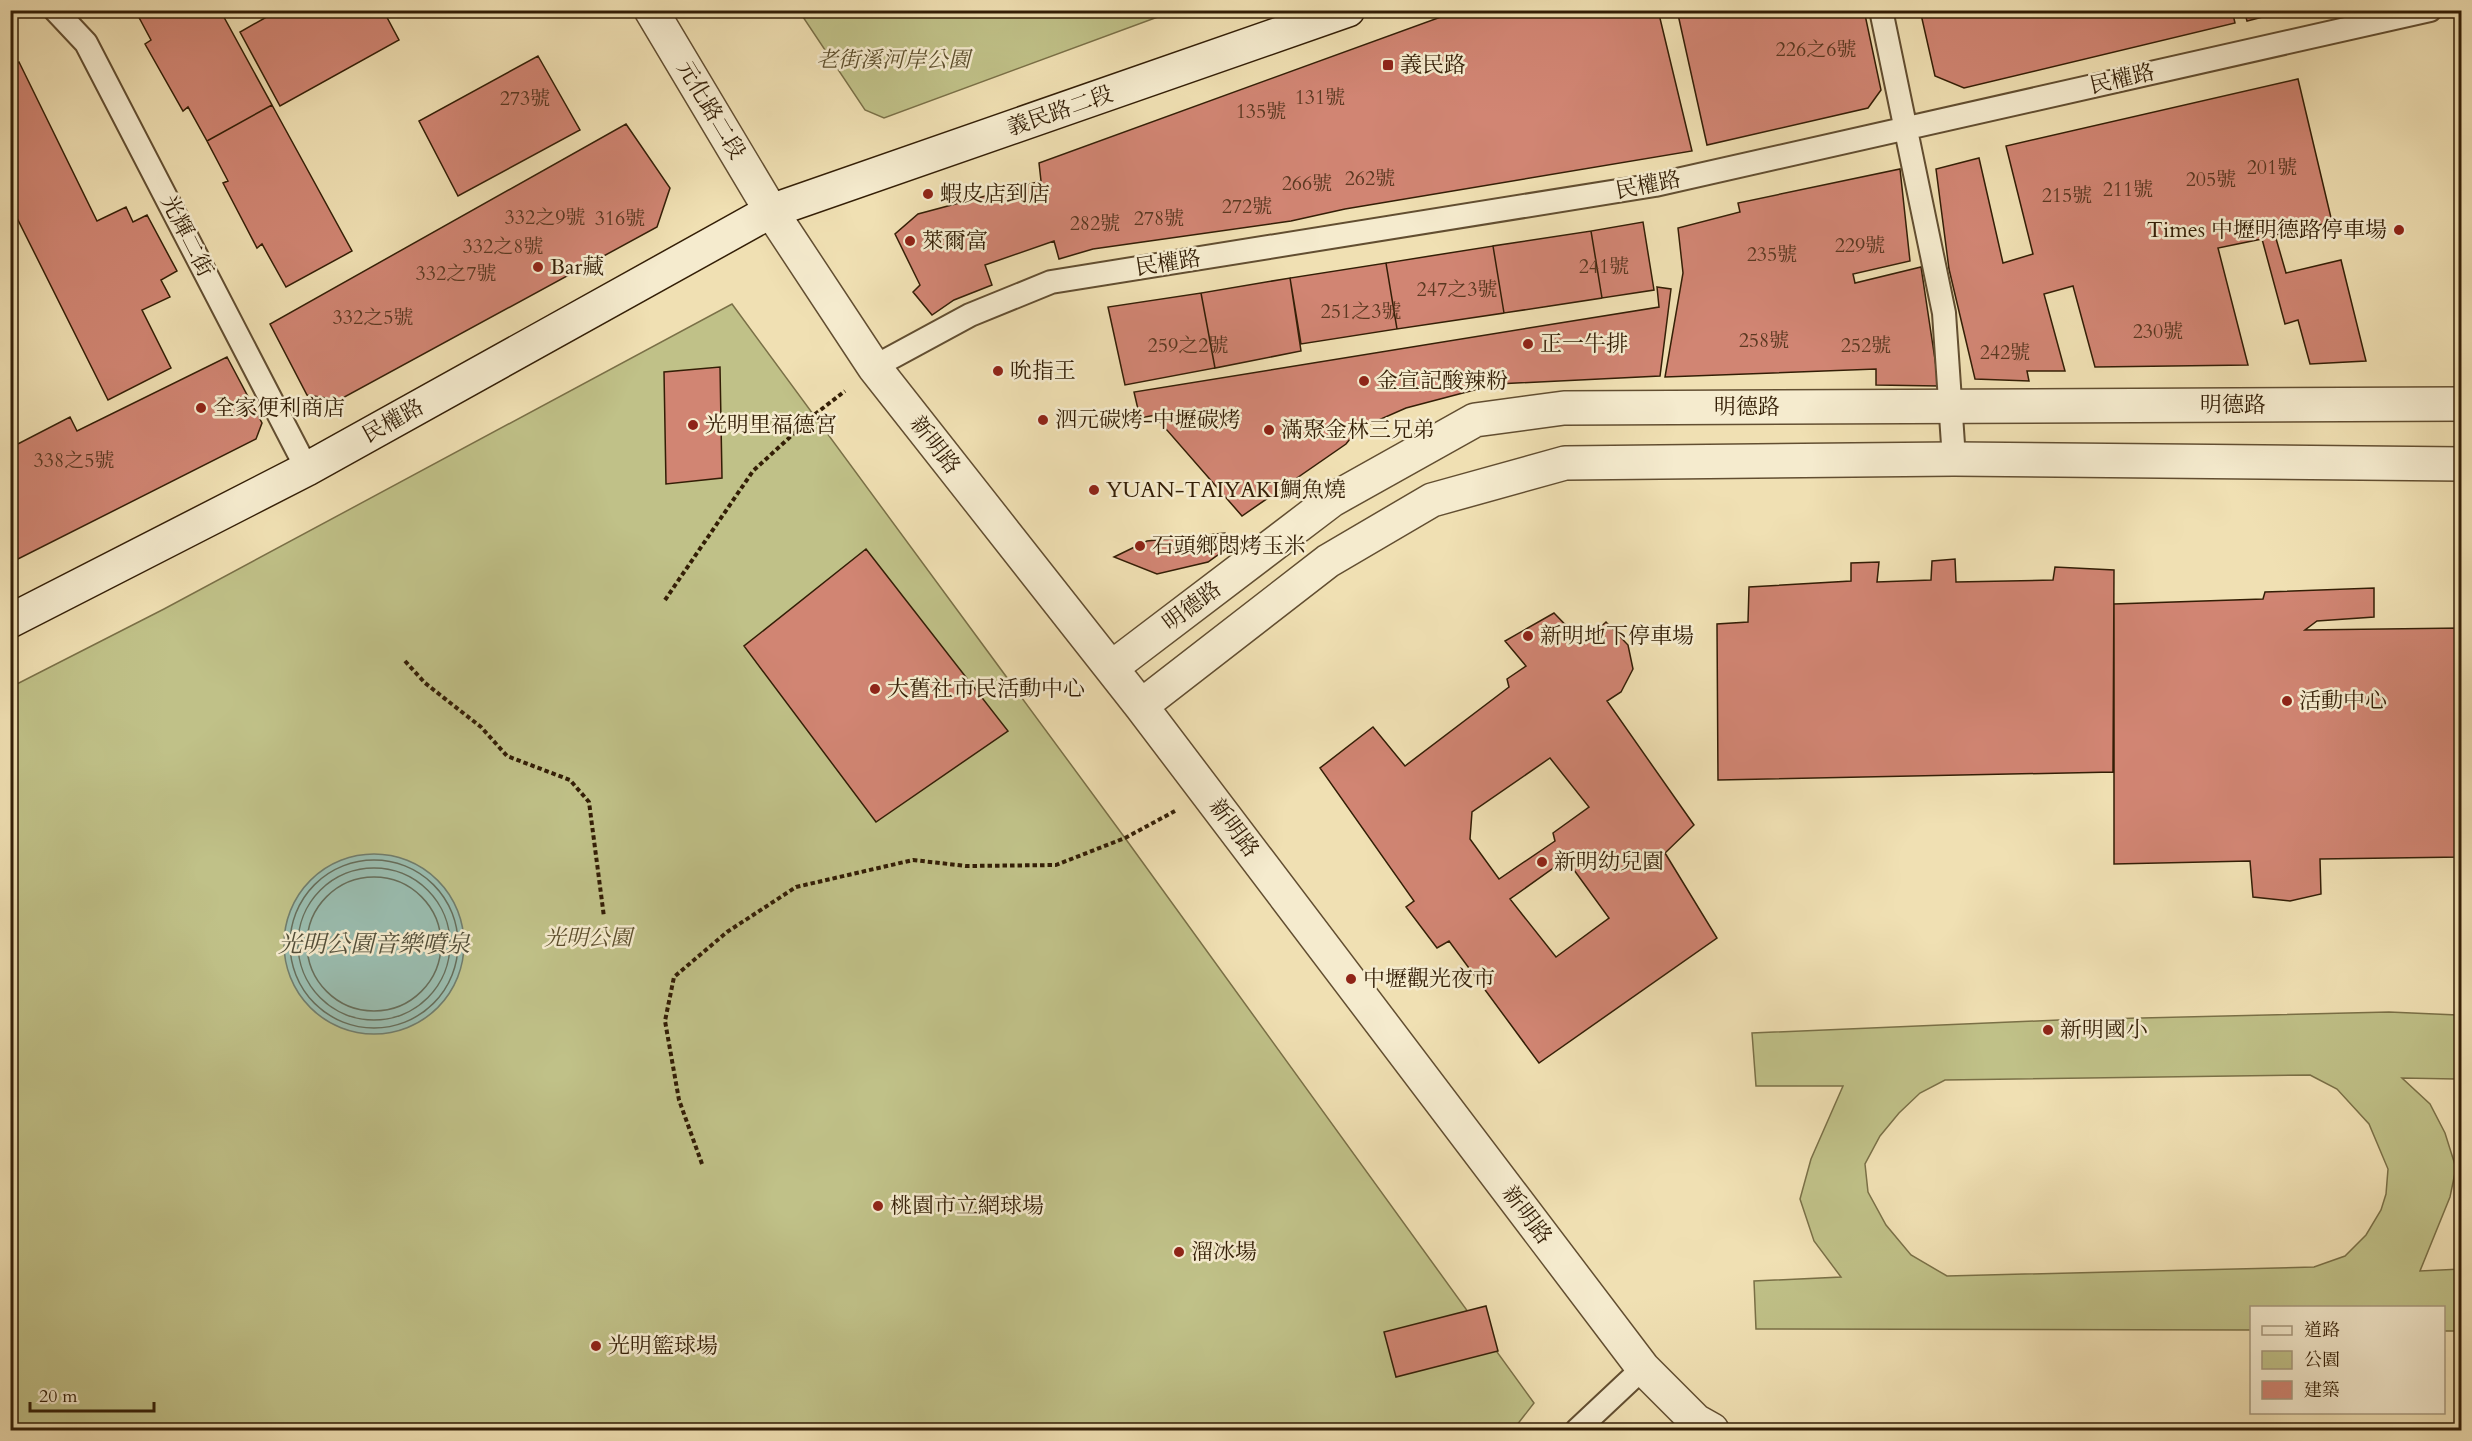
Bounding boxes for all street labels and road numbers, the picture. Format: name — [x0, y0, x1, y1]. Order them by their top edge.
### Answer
street label: 元化路二段 — [670, 55, 752, 165]
street label: 民權路 — [2086, 57, 2158, 101]
street label: 義民路二段 — [1003, 79, 1117, 143]
street label: 民權路 — [1613, 164, 1683, 206]
street label: 光輝二街 — [154, 190, 220, 282]
street label: 民權路 — [1133, 243, 1203, 283]
street label: 明德路 — [2200, 390, 2266, 420]
street label: 民權路 — [357, 392, 429, 450]
street label: 明德路 — [1714, 392, 1780, 422]
street label: 新明路 — [903, 410, 967, 480]
street label: 明德路 — [1157, 574, 1227, 638]
street label: 新明路 — [1202, 793, 1266, 863]
street label: 新明路 — [1495, 1180, 1559, 1250]

